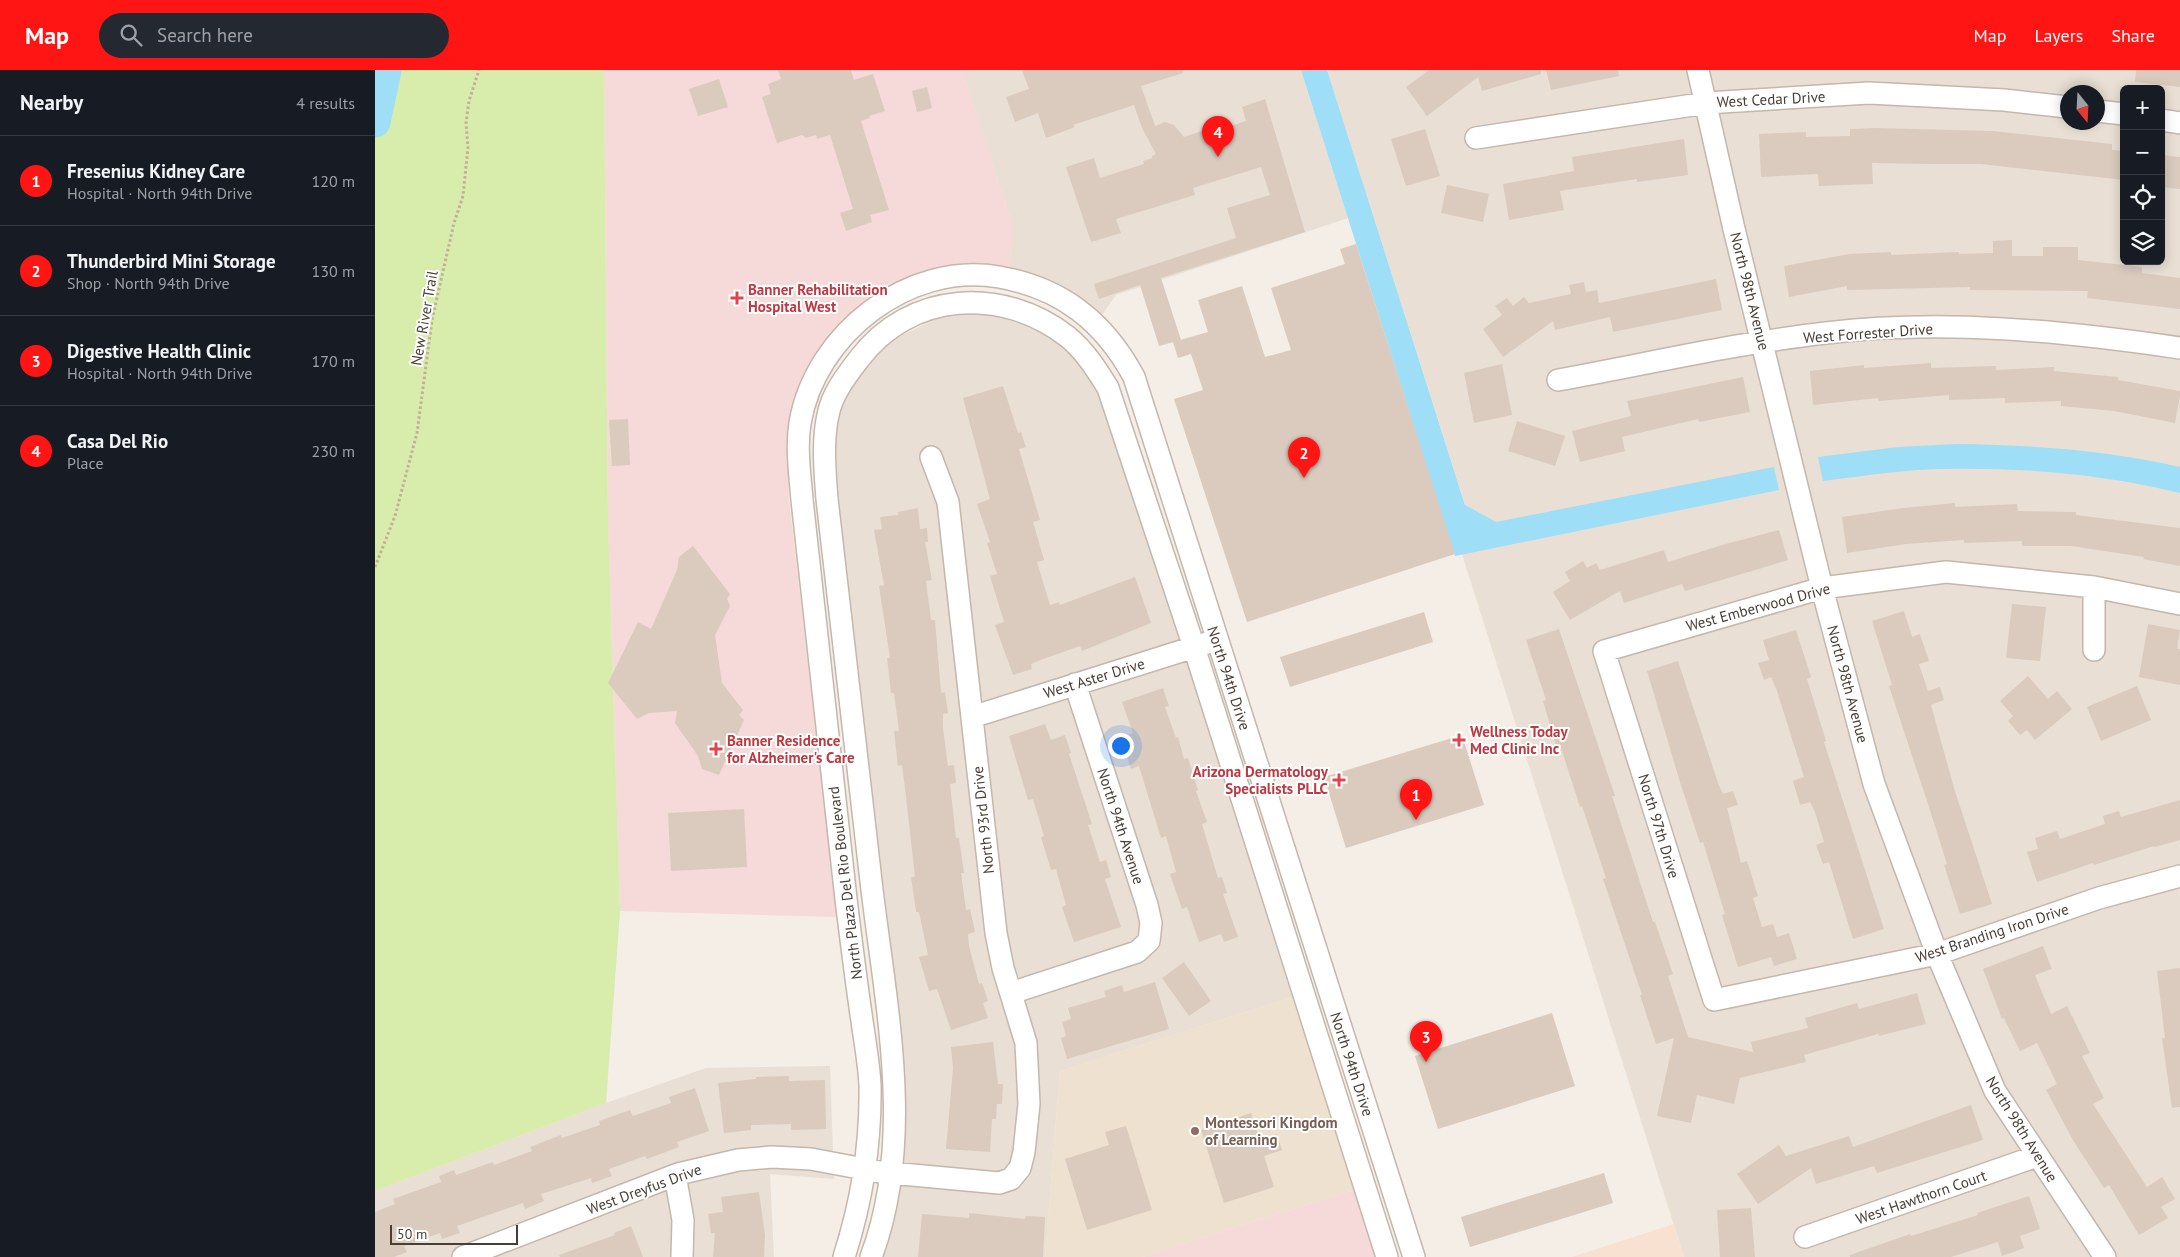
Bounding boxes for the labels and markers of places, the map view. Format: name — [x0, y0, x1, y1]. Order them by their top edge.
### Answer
pin: 4 — [1202, 116, 1234, 157]
place label: Banner Rehabilitation Hospital West — [748, 280, 888, 316]
marker: Banner Rehabilitation Hospital West — [730, 291, 744, 305]
pin: 2 — [1288, 437, 1320, 478]
place label: Wellness Today Med Clinic Inc — [1470, 722, 1568, 758]
place label: Banner Residence for Alzheimer's Care — [727, 731, 855, 767]
marker: Wellness Today Med Clinic Inc — [1452, 733, 1466, 747]
marker: Banner Residence for Alzheimer's Care — [709, 742, 723, 756]
place label: Arizona Dermatology Specialists PLLC — [1192, 762, 1329, 798]
marker: Arizona Dermatology Specialists PLLC — [1332, 773, 1346, 787]
pin: 1 — [1400, 779, 1432, 820]
pin: 3 — [1410, 1021, 1442, 1062]
place label: Montessori Kingdom of Learning — [1205, 1113, 1338, 1149]
marker: Montessori Kingdom of Learning — [1189, 1125, 1201, 1137]

